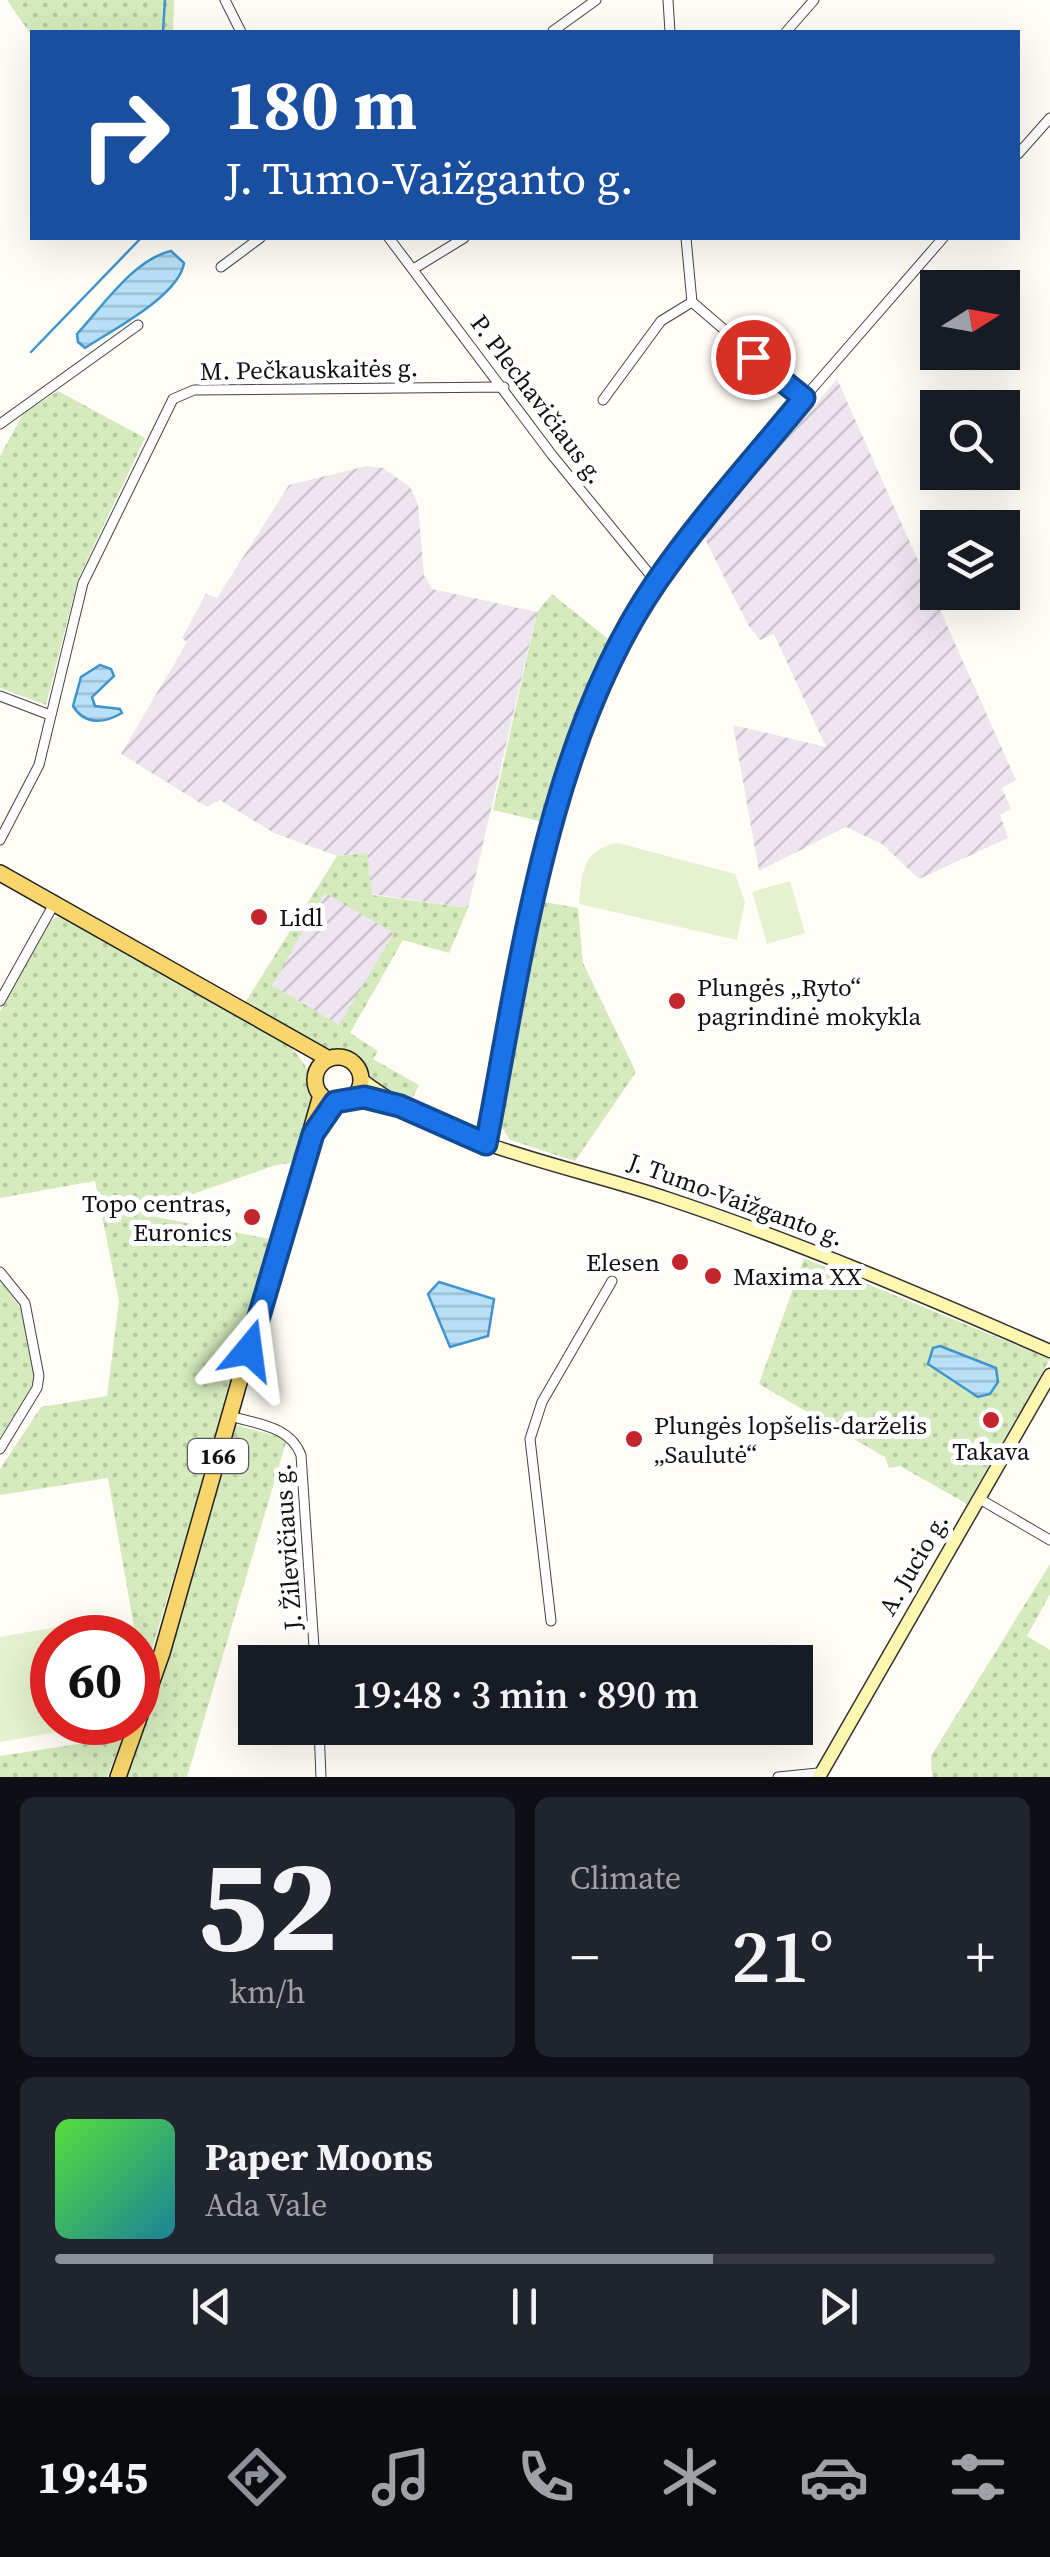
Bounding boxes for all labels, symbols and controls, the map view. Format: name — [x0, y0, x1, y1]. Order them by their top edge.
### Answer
text: 180 m — [225, 56, 417, 152]
icon: right — [60, 70, 190, 200]
text: J. Tumo-Vaižganto g. — [225, 147, 634, 209]
north arrow — [920, 270, 1020, 370]
map controls — [920, 270, 1020, 610]
street label: P. Plechavičiaus g. — [463, 307, 613, 491]
pin — [711, 315, 796, 400]
icon: arrive — [726, 330, 781, 385]
street label: M. Pečkauskaitės g. — [200, 350, 418, 388]
button: search — [920, 390, 1020, 490]
button: layers — [920, 510, 1020, 610]
place label: Lidl — [279, 900, 323, 934]
marker: Lidl — [248, 906, 270, 928]
place label: Plungės „Ryto“ pagrindinė mokykla — [697, 970, 921, 1033]
marker: Plungės „Ryto“ pagrindinė mokykla — [666, 990, 688, 1012]
street label: J. Tumo-Vaižganto g. — [623, 1144, 848, 1254]
place label: Topo centras, Euronics — [82, 1186, 232, 1249]
marker: Topo centras, Euronics — [241, 1206, 263, 1228]
place label: Elesen — [586, 1245, 660, 1279]
marker: Elesen — [669, 1251, 691, 1273]
place label: Maxima XX — [733, 1259, 862, 1293]
marker: Maxima XX — [702, 1265, 724, 1287]
position arrow — [197, 1298, 301, 1402]
place label: Plungės lopšelis-darželis „Saulutė“ — [654, 1408, 927, 1471]
marker: Takava — [980, 1409, 1002, 1431]
marker: Plungės lopšelis-darželis „Saulutė“ — [623, 1428, 645, 1450]
place label: Takava — [952, 1434, 1030, 1468]
road number: 166 — [188, 1439, 248, 1473]
street label: J. Žilevičiaus g. — [264, 1463, 310, 1632]
street label: A. Jucio g. — [870, 1507, 956, 1621]
speed limit sign: 60 — [30, 1615, 160, 1745]
text: 19:48 · 3 min · 890 m — [352, 1669, 699, 1721]
text: 52 — [197, 1815, 338, 1994]
text: Climate — [570, 1856, 681, 1900]
text: 21° — [731, 1904, 834, 2007]
text: − — [570, 1919, 599, 1994]
text: + — [966, 1919, 995, 1994]
text: km/h — [229, 1970, 306, 2014]
text: Paper Moons — [205, 2131, 433, 2183]
text: Ada Vale — [205, 2183, 327, 2227]
icon: previous — [184, 2279, 239, 2334]
icon: pause — [497, 2279, 552, 2334]
icon: next — [811, 2279, 866, 2334]
icon: directions — [222, 2442, 292, 2512]
icon: music — [366, 2442, 436, 2512]
icon: phone — [511, 2442, 581, 2512]
icon: climate — [655, 2442, 725, 2512]
icon: car — [799, 2442, 869, 2512]
icon: filters — [943, 2442, 1013, 2512]
text: 19:45 — [37, 2446, 148, 2508]

